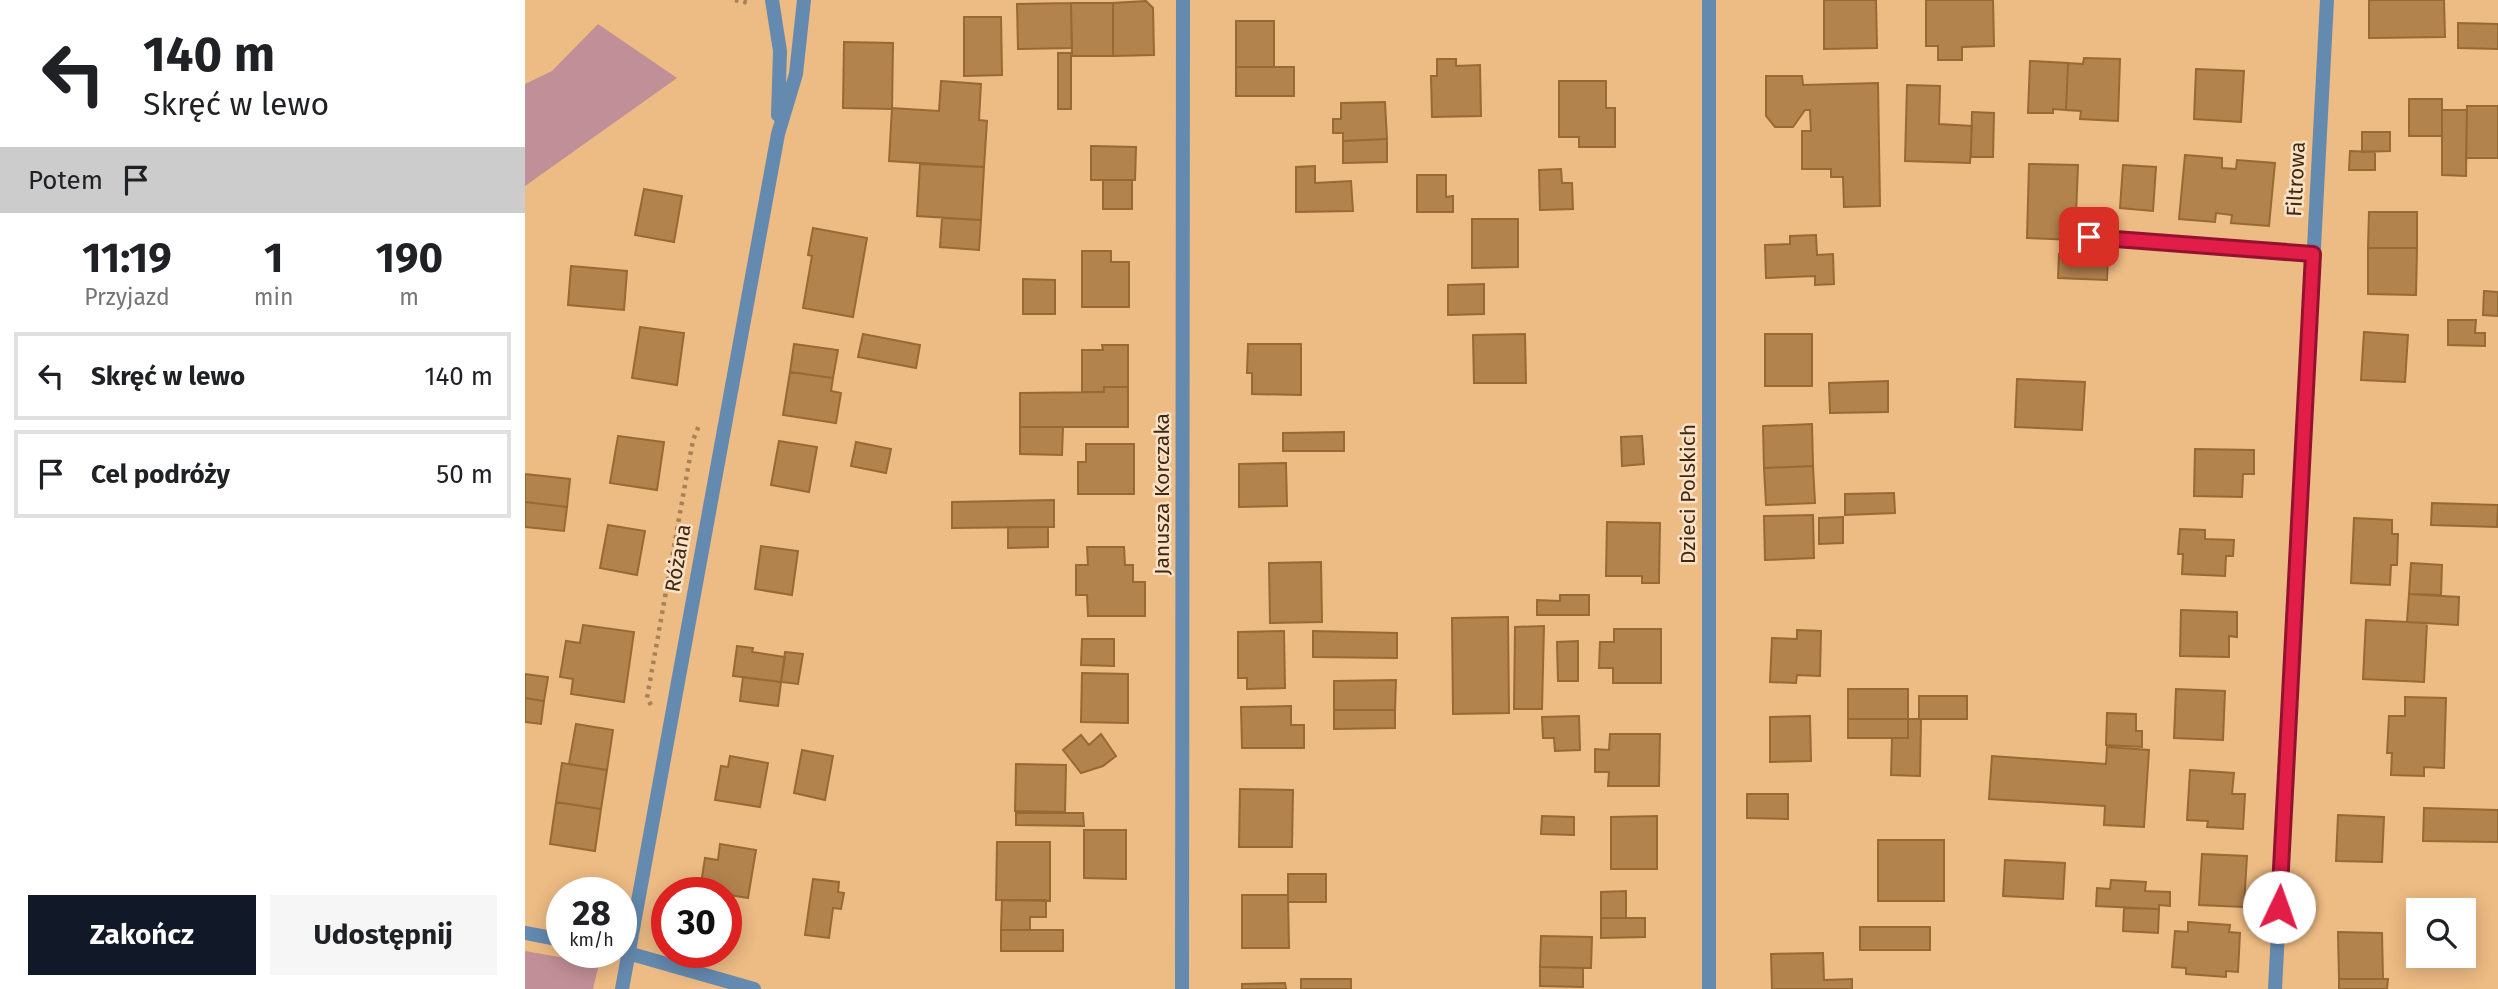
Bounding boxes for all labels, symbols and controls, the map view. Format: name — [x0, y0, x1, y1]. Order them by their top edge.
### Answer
text: 140 m — [143, 25, 275, 84]
icon: left — [28, 28, 119, 119]
text: Skręć w lewo — [143, 85, 329, 123]
street label: Filtrowa — [2281, 141, 2311, 217]
icon: arrive — [117, 161, 155, 199]
text: Potem — [28, 165, 103, 196]
pin — [2059, 207, 2119, 267]
icon: arrive — [2070, 218, 2108, 256]
text: 11:19 — [82, 233, 172, 283]
text: 1 — [264, 233, 283, 283]
text: 190 — [375, 233, 443, 283]
text: Przyjazd — [84, 283, 170, 311]
text: min — [254, 283, 293, 311]
text: m — [399, 283, 419, 311]
icon: left — [32, 357, 70, 395]
text: Skręć w lewo — [91, 361, 245, 392]
text: 140 m — [424, 361, 493, 392]
street label: Janusza Korczaka — [1149, 413, 1175, 575]
street label: Dzieci Polskich — [1675, 424, 1701, 564]
icon: arrive — [32, 455, 70, 493]
text: Cel podróży — [91, 459, 230, 490]
text: 50 m — [436, 459, 493, 490]
street label: Różana — [659, 522, 697, 594]
position arrow — [2242, 870, 2316, 944]
speed limit sign: 30 — [651, 877, 742, 968]
text: 28 — [572, 892, 611, 934]
button: Zakończ — [28, 895, 256, 975]
button: Udostępnij — [270, 895, 497, 975]
map controls — [2406, 898, 2476, 968]
button: search — [2406, 898, 2476, 968]
text: km/h — [569, 929, 614, 951]

